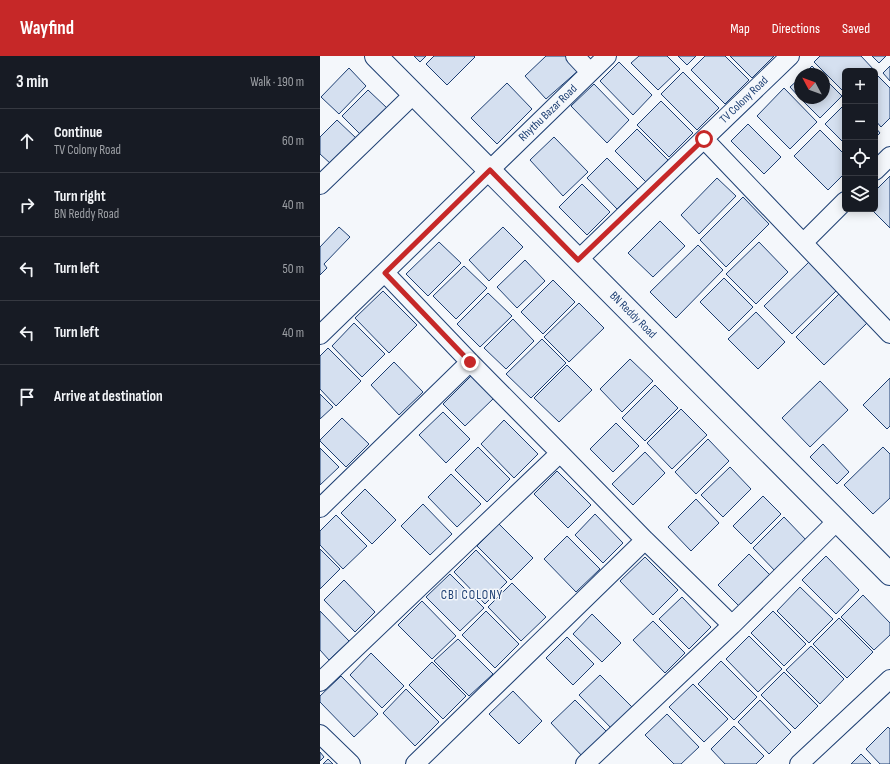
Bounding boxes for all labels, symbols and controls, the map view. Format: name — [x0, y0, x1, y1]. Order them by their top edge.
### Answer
text: Wayfind — [20, 17, 74, 40]
text: Map — [730, 20, 750, 37]
text: Directions — [772, 20, 820, 37]
text: Saved — [842, 20, 870, 37]
north arrow — [794, 68, 830, 104]
map controls — [842, 68, 878, 212]
button: + — [842, 68, 878, 104]
text: 3 min — [16, 72, 49, 92]
street label: TV Colony Road — [717, 73, 771, 127]
text: Walk · 190 m — [250, 74, 304, 90]
street label: Rhythu Bazar Road — [516, 81, 580, 145]
button: − — [842, 104, 878, 140]
text: Continue — [54, 123, 103, 142]
icon: ahead — [16, 130, 38, 152]
route start — [695, 130, 713, 148]
text: 60 m — [282, 133, 304, 149]
button: locate — [842, 140, 878, 176]
text: TV Colony Road — [54, 142, 121, 158]
button: layers — [842, 176, 878, 212]
text: Turn right — [54, 187, 106, 206]
icon: right — [16, 194, 38, 216]
text: 40 m — [282, 197, 304, 213]
text: BN Reddy Road — [54, 206, 119, 222]
icon: left — [16, 258, 38, 280]
text: Turn left — [54, 259, 99, 278]
text: 50 m — [283, 261, 304, 277]
street label: BN Reddy Road — [606, 288, 660, 342]
icon: left — [16, 322, 38, 344]
text: Turn left — [54, 323, 99, 342]
text: 40 m — [282, 325, 304, 341]
route end — [461, 353, 479, 371]
icon: arrive — [16, 386, 38, 408]
text: Arrive at destination — [54, 387, 163, 406]
district label: CBI COLONY — [441, 587, 503, 603]

